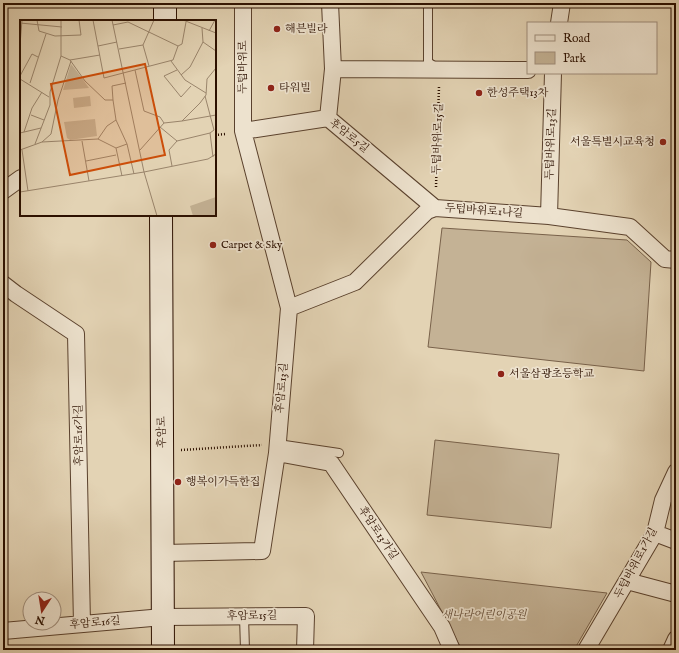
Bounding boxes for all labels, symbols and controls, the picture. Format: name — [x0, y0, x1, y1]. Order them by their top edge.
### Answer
inset map — [20, 20, 216, 216]
place label: 해븐빌라 — [285, 22, 328, 36]
legend — [527, 22, 657, 74]
marker: 해븐빌라 — [272, 24, 282, 34]
text: Road — [563, 31, 591, 46]
street label: 두텁바위로 — [236, 40, 250, 94]
text: Park — [563, 51, 586, 66]
place label: 타워빌 — [279, 81, 311, 95]
marker: 타워빌 — [266, 83, 276, 93]
place label: 한성주택13차 — [487, 86, 549, 100]
marker: 한성주택13차 — [474, 88, 484, 98]
street label: 두텁바위로15길 — [430, 103, 446, 175]
street label: 두텁바위로13길 — [543, 108, 559, 180]
street label: 후암로5길 — [326, 116, 372, 156]
place label: 서울특별시교육청 — [570, 135, 655, 149]
marker: 서울특별시교육청 — [658, 137, 668, 147]
street label: 두텁바위로1나길 — [444, 201, 524, 221]
place label: Carpet & Sky — [221, 238, 283, 252]
marker: Carpet & Sky — [208, 240, 218, 250]
street label: 후암로13길 — [273, 362, 291, 414]
place label: 서울삼광초등학교 — [509, 367, 594, 381]
marker: 서울삼광초등학교 — [496, 369, 506, 379]
street label: 후암로16가길 — [71, 404, 87, 466]
street label: 후암로 — [155, 416, 169, 448]
place label: 행복이가득한집 — [186, 475, 260, 489]
marker: 행복이가득한집 — [173, 477, 183, 487]
street label: 후암로13가길 — [355, 504, 401, 562]
street label: 두텁바위로1가길 — [611, 525, 661, 601]
north arrow — [22, 591, 62, 631]
park label: 새나라어린이공원 — [441, 608, 528, 622]
street label: 후암로15길 — [227, 609, 277, 623]
text: N — [34, 612, 47, 628]
street label: 후암로16길 — [69, 614, 121, 632]

